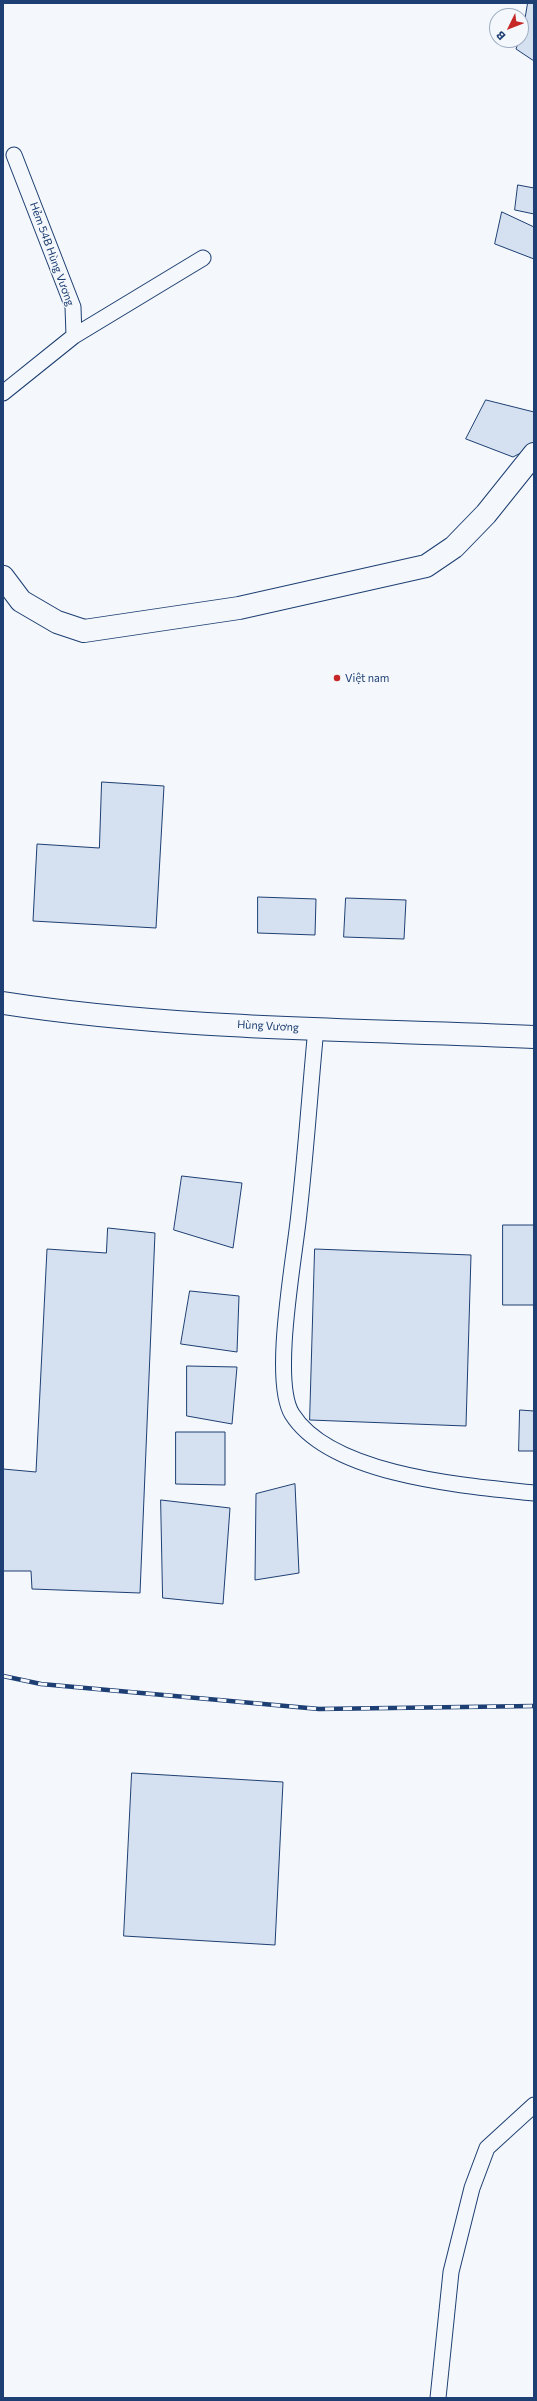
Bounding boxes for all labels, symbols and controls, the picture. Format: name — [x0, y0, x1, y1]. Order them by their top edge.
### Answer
north arrow — [489, 8, 529, 48]
text: B — [493, 29, 508, 43]
street label: Hẻm 54B Hùng Vương — [27, 200, 77, 308]
place label: Việt nam — [345, 671, 389, 685]
marker: Việt nam — [332, 673, 342, 683]
street label: Hùng Vương — [237, 1018, 299, 1034]

